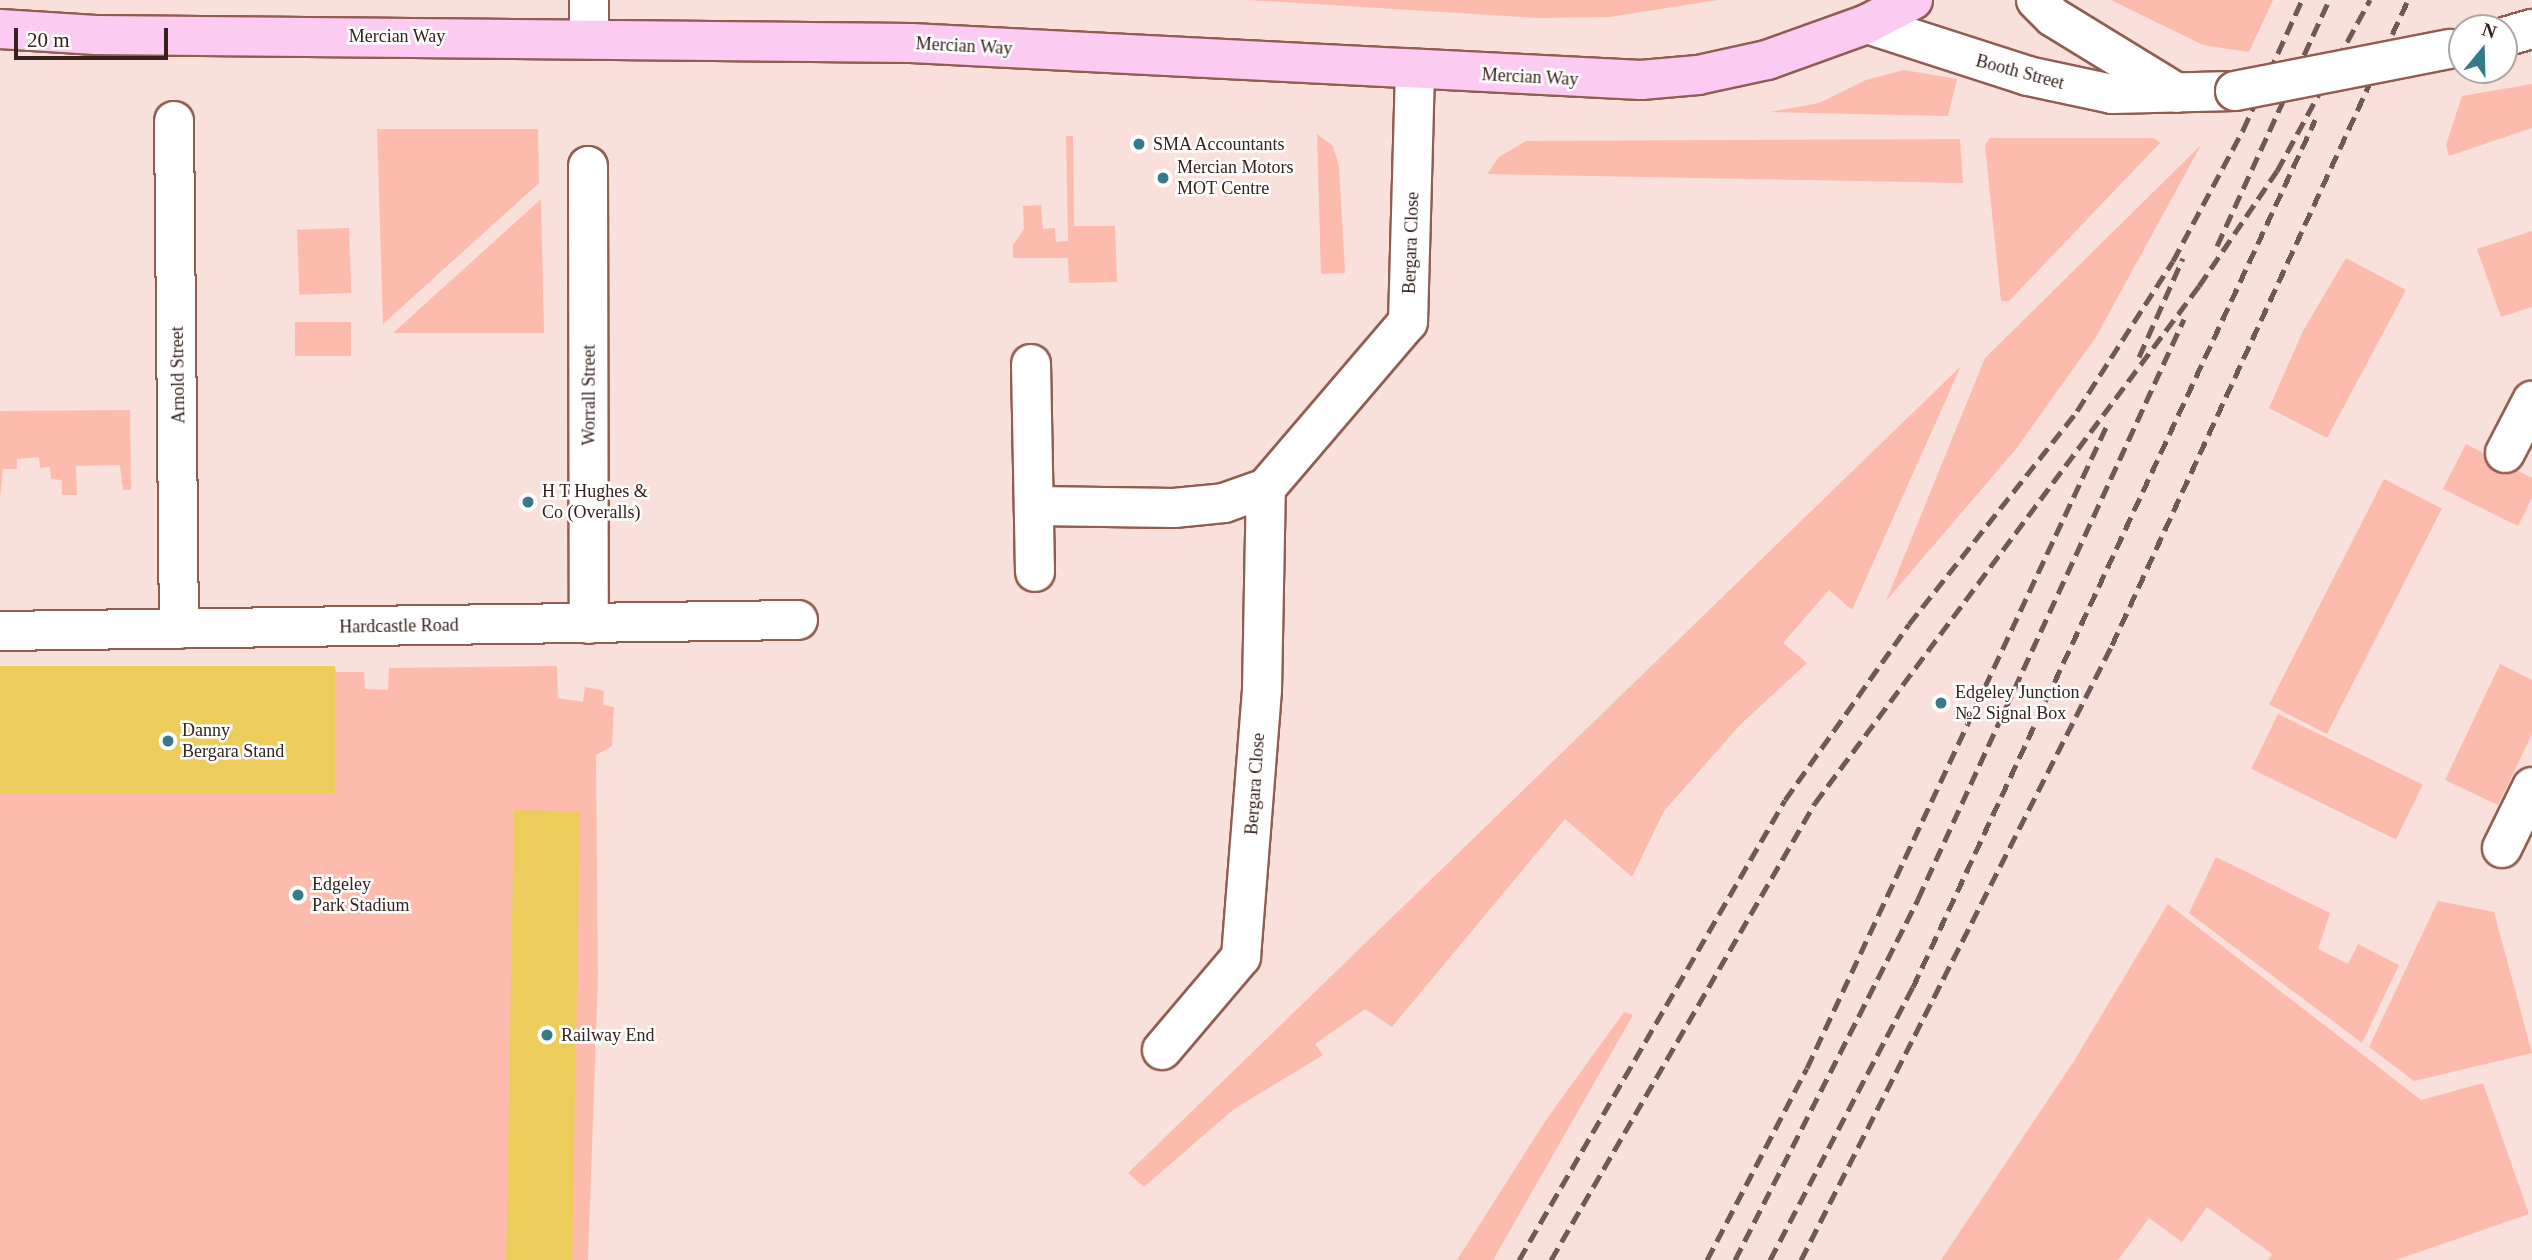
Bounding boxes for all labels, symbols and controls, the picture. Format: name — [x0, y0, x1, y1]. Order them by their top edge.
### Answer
scale bar — [18, 14, 172, 58]
north arrow — [2448, 14, 2518, 84]
text: N — [2479, 18, 2499, 43]
street label: Mercian Way — [348, 25, 446, 47]
text: 20 m — [27, 28, 70, 52]
street label: Mercian Way — [915, 33, 1013, 59]
street label: Booth Street — [1974, 50, 2066, 94]
street label: Mercian Way — [1481, 64, 1579, 90]
place label: SMA Accountants — [1153, 133, 1286, 155]
marker: SMA Accountants — [1131, 136, 1147, 152]
place label: Mercian Motors MOT Centre — [1177, 157, 1293, 200]
marker: Mercian Motors MOT Centre — [1155, 170, 1171, 186]
street label: Bergara Close — [1398, 192, 1424, 294]
street label: Arnold Street — [166, 326, 190, 424]
street label: Worrall Street — [578, 344, 600, 446]
place label: H T Hughes & Co (Overalls) — [542, 481, 648, 524]
marker: H T Hughes & Co (Overalls) — [520, 494, 536, 510]
street label: Hardcastle Road — [339, 614, 459, 638]
place label: Edgeley Junction №2 Signal Box — [1955, 682, 2079, 724]
marker: Edgeley Junction №2 Signal Box — [1933, 695, 1949, 711]
place label: Danny Bergara Stand — [182, 720, 284, 762]
street label: Bergara Close — [1241, 732, 1269, 836]
marker: Danny Bergara Stand — [160, 733, 176, 749]
place label: Edgeley Park Stadium — [312, 874, 409, 917]
marker: Edgeley Park Stadium — [290, 887, 306, 903]
place label: Railway End — [561, 1024, 654, 1046]
marker: Railway End — [539, 1027, 555, 1043]

